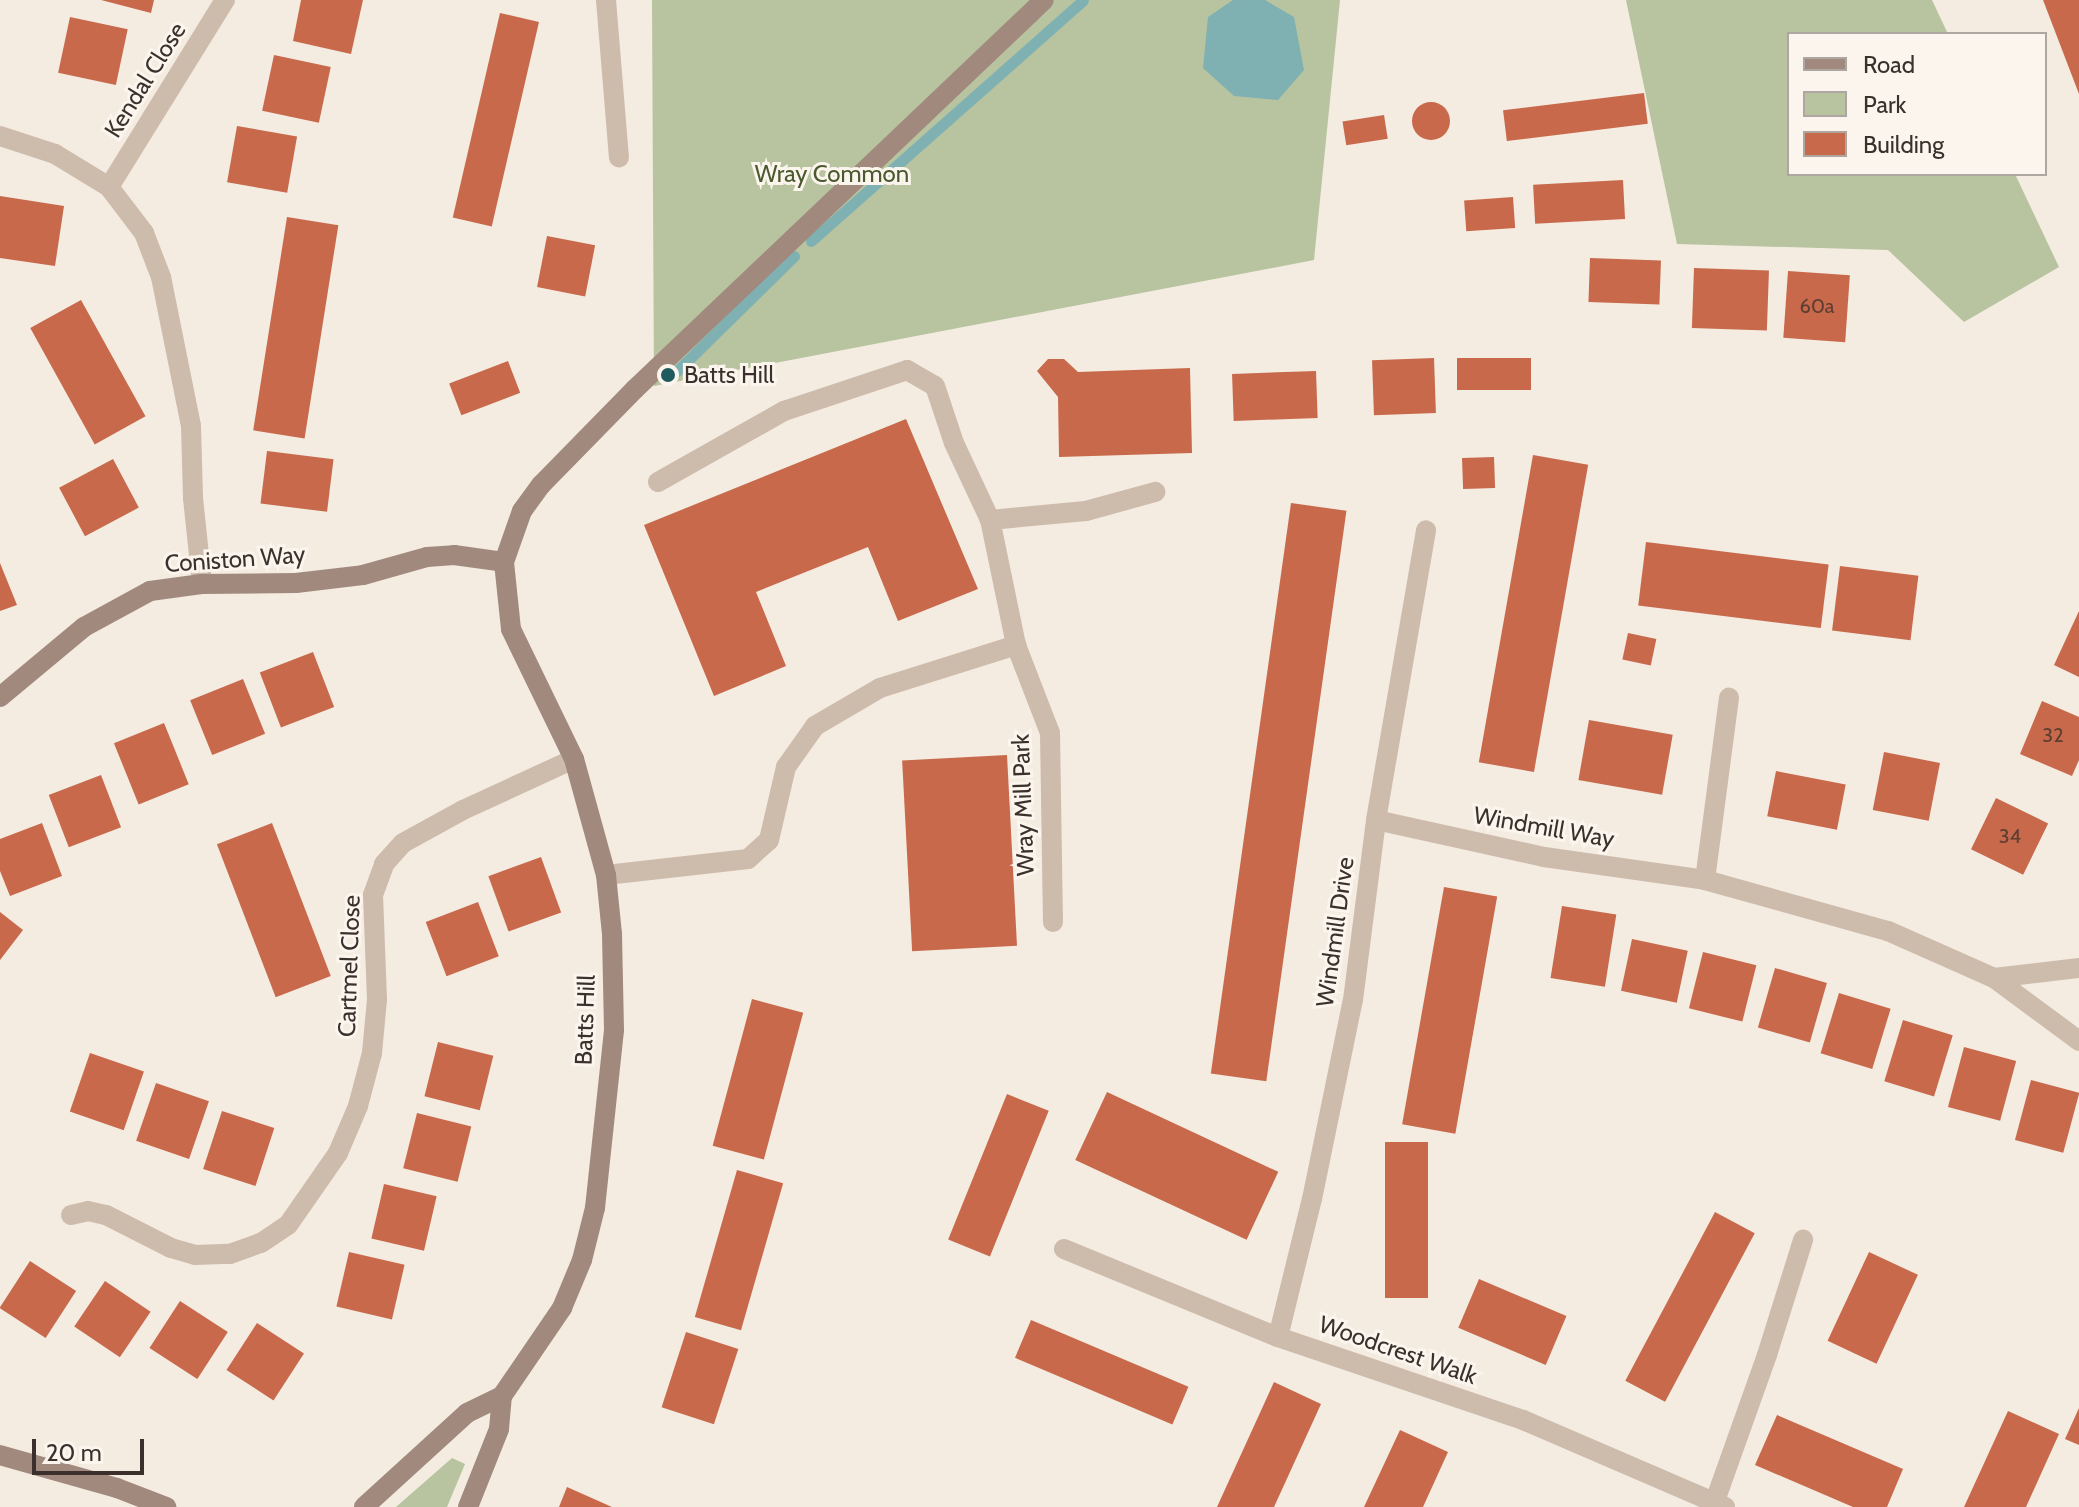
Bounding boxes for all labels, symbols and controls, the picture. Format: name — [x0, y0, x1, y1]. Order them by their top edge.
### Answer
street label: Kendal Close — [98, 17, 192, 143]
legend — [1787, 32, 2047, 176]
text: Road — [1863, 50, 1915, 79]
text: Park — [1863, 90, 1906, 119]
text: Building — [1863, 130, 1944, 159]
park label: Wray Common — [755, 160, 909, 188]
house number: 60a — [1800, 294, 1834, 318]
place label: Batts Hill — [684, 361, 774, 389]
marker: Batts Hill — [659, 366, 677, 384]
street label: Coniston Way — [164, 540, 306, 578]
house number: 32 — [2042, 723, 2064, 747]
street label: Wray Mill Park — [1006, 733, 1040, 877]
street label: Windmill Way — [1471, 800, 1617, 854]
house number: 34 — [1999, 824, 2021, 848]
street label: Windmill Drive — [1310, 855, 1360, 1009]
street label: Cartmel Close — [332, 894, 366, 1038]
street label: Batts Hill — [569, 974, 601, 1066]
street label: Woodcrest Walk — [1315, 1310, 1481, 1390]
scale bar — [36, 1423, 148, 1473]
text: 20 m — [46, 1438, 102, 1467]

